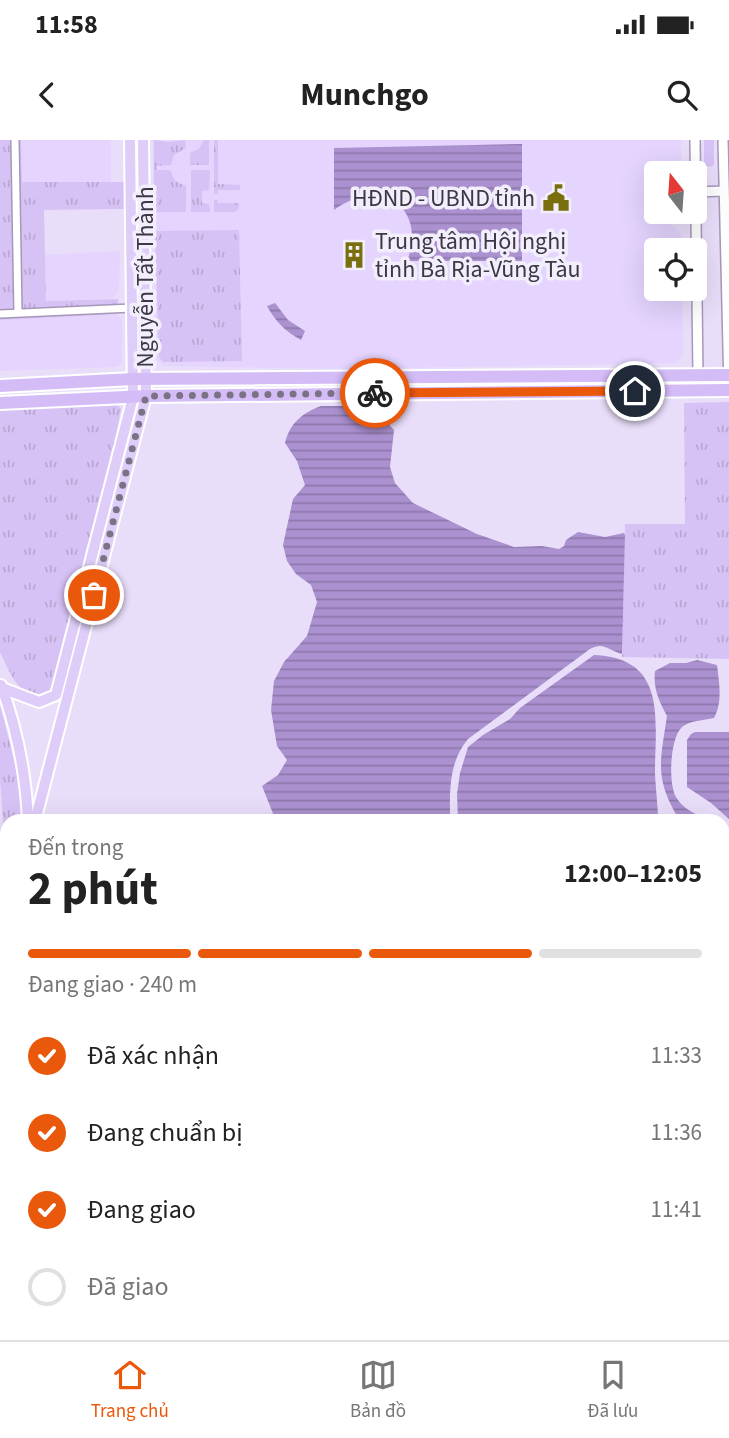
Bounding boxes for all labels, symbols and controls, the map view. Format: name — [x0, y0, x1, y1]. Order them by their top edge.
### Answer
text: 11:58 — [35, 6, 98, 43]
text: Munchgo — [300, 72, 429, 118]
icon: back — [28, 76, 66, 114]
icon: search — [663, 76, 701, 114]
north arrow — [644, 161, 707, 224]
map controls — [644, 161, 707, 301]
place label: HĐND - UBND tỉnh — [352, 181, 535, 216]
public building icon: HĐND - UBND tỉnh — [541, 183, 571, 213]
street label: Nguyễn Tất Thành — [128, 186, 163, 368]
place label: Trung tâm Hội nghị tỉnh Bà Rịa-Vũng Tàu — [375, 224, 581, 287]
button: locate — [644, 238, 707, 301]
building icon: Trung tâm Hội nghị tỉnh Bà Rịa-Vũng Tàu — [339, 240, 369, 270]
courier — [340, 358, 410, 428]
pin — [605, 361, 665, 421]
icon: home — [616, 372, 654, 410]
icon: bike — [356, 374, 394, 412]
pin — [64, 565, 124, 625]
icon: bag — [75, 576, 113, 614]
text: Đến trong — [28, 831, 123, 864]
text: 12:00–12:05 — [564, 855, 702, 892]
text: 2 phút — [28, 857, 158, 922]
text: Đang giao · 240 m — [28, 968, 197, 1001]
icon: check — [28, 1037, 66, 1075]
text: Đã xác nhận — [87, 1037, 219, 1074]
text: 11:33 — [651, 1039, 702, 1072]
icon: check — [28, 1114, 66, 1152]
text: Đang chuẩn bị — [87, 1114, 243, 1151]
text: 11:36 — [651, 1116, 702, 1149]
icon: check — [28, 1191, 66, 1229]
text: Đang giao — [87, 1191, 196, 1228]
text: 11:41 — [651, 1193, 702, 1226]
text: Đã giao — [87, 1268, 169, 1305]
tab: Trang chủ — [91, 1356, 169, 1425]
tab: Bản đồ — [350, 1356, 406, 1425]
tab: Đã lưu — [587, 1356, 638, 1425]

